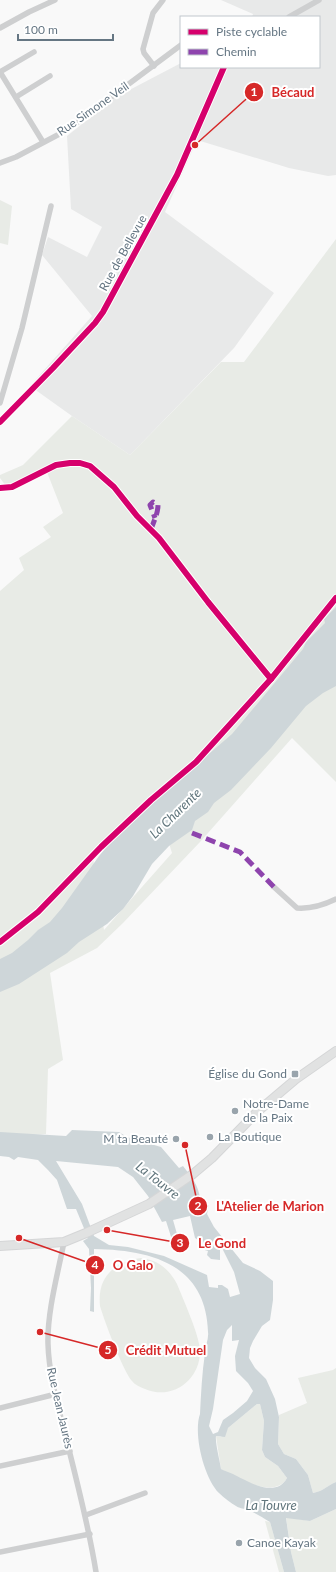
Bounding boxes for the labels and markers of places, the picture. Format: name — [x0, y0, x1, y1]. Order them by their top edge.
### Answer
callout: Bécaud — [244, 79, 323, 104]
place label: Église du Gond — [208, 1066, 287, 1081]
marker: Église du Gond — [290, 1069, 300, 1079]
place label: Notre-Dame de la Paix — [243, 1096, 309, 1125]
marker: Notre-Dame de la Paix — [230, 1106, 240, 1116]
place label: La Boutique — [218, 1129, 282, 1144]
place label: M ta Beauté — [103, 1131, 168, 1146]
marker: La Boutique — [205, 1132, 215, 1142]
marker: M ta Beauté — [171, 1134, 181, 1144]
callout: L'Atelier de Marion — [188, 1194, 333, 1219]
callout: Le Gond — [170, 1231, 254, 1256]
callout: O Galo — [85, 1253, 161, 1278]
callout: Crédit Mutuel — [98, 1338, 215, 1363]
place label: Canoe Kayak — [247, 1535, 317, 1550]
marker: Canoe Kayak — [234, 1538, 244, 1548]

